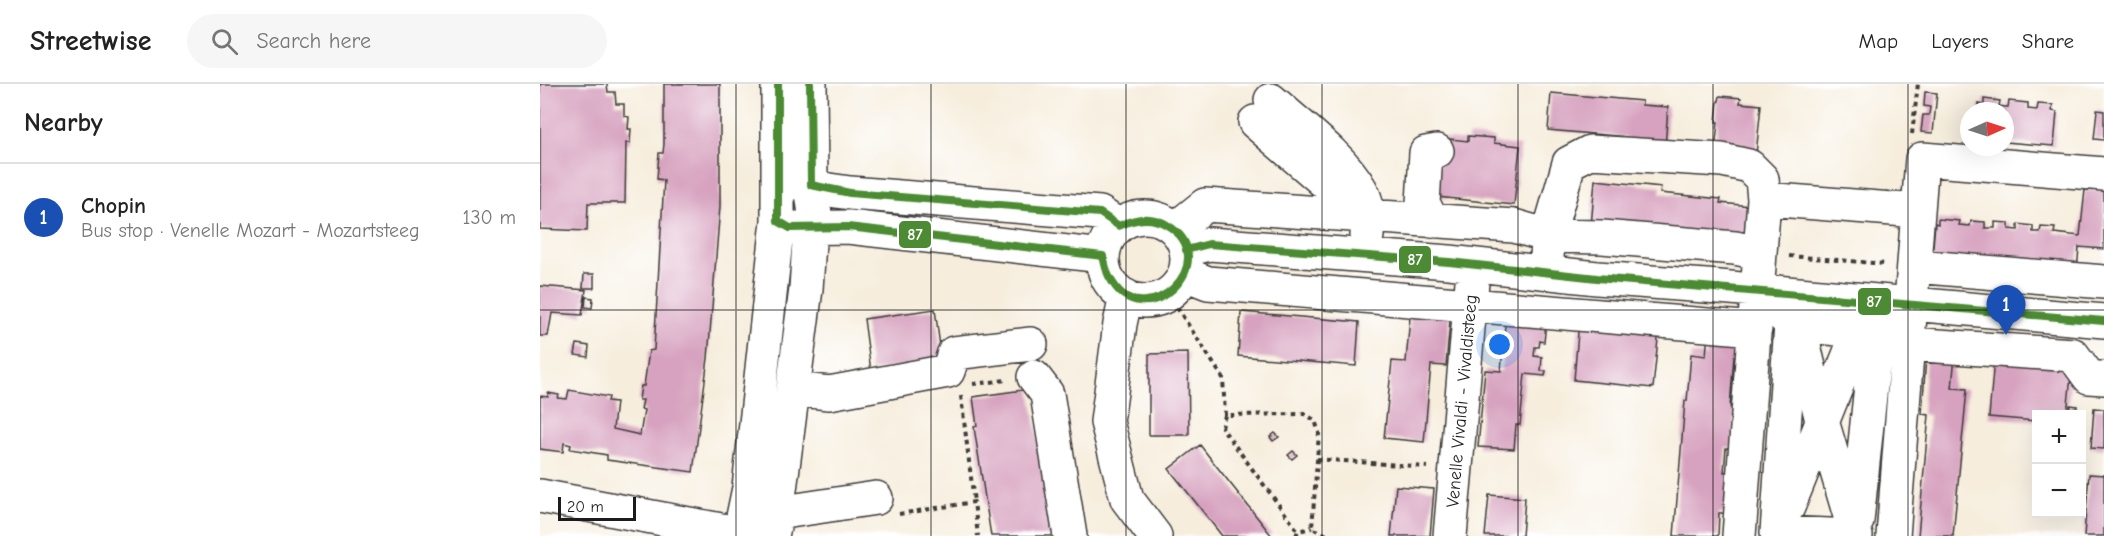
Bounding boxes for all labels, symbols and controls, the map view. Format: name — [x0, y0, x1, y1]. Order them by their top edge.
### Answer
search box — [187, 14, 607, 68]
text: Streetwise — [30, 25, 151, 57]
icon: search — [208, 25, 241, 58]
text: Search here — [256, 28, 371, 54]
text: Map — [1859, 29, 1898, 53]
text: Layers — [1931, 29, 1989, 53]
text: Share — [2022, 29, 2074, 53]
north arrow — [1960, 102, 2014, 156]
text: Nearby — [24, 108, 103, 138]
text: Chopin — [81, 193, 146, 219]
text: 1 — [40, 206, 47, 229]
text: 130 m — [463, 206, 516, 229]
text: Bus stop · Venelle Mozart - Mozartsteeg — [81, 219, 420, 242]
line badge: 87 — [898, 220, 932, 249]
text: 87 — [907, 226, 923, 244]
line badge: 87 — [1398, 245, 1432, 274]
text: 87 — [1407, 251, 1423, 269]
pin: 1 — [1986, 286, 2026, 335]
line badge: 87 — [1857, 287, 1892, 316]
text: 87 — [1866, 293, 1882, 311]
street label: Venelle Vivaldi - Vivaldisteeg — [1442, 294, 1482, 508]
your location — [1485, 330, 1514, 359]
map controls — [2032, 410, 2086, 518]
button: + — [2032, 410, 2086, 464]
button: − — [2032, 464, 2086, 518]
scale bar — [558, 494, 636, 522]
text: 20 m — [567, 498, 604, 516]

